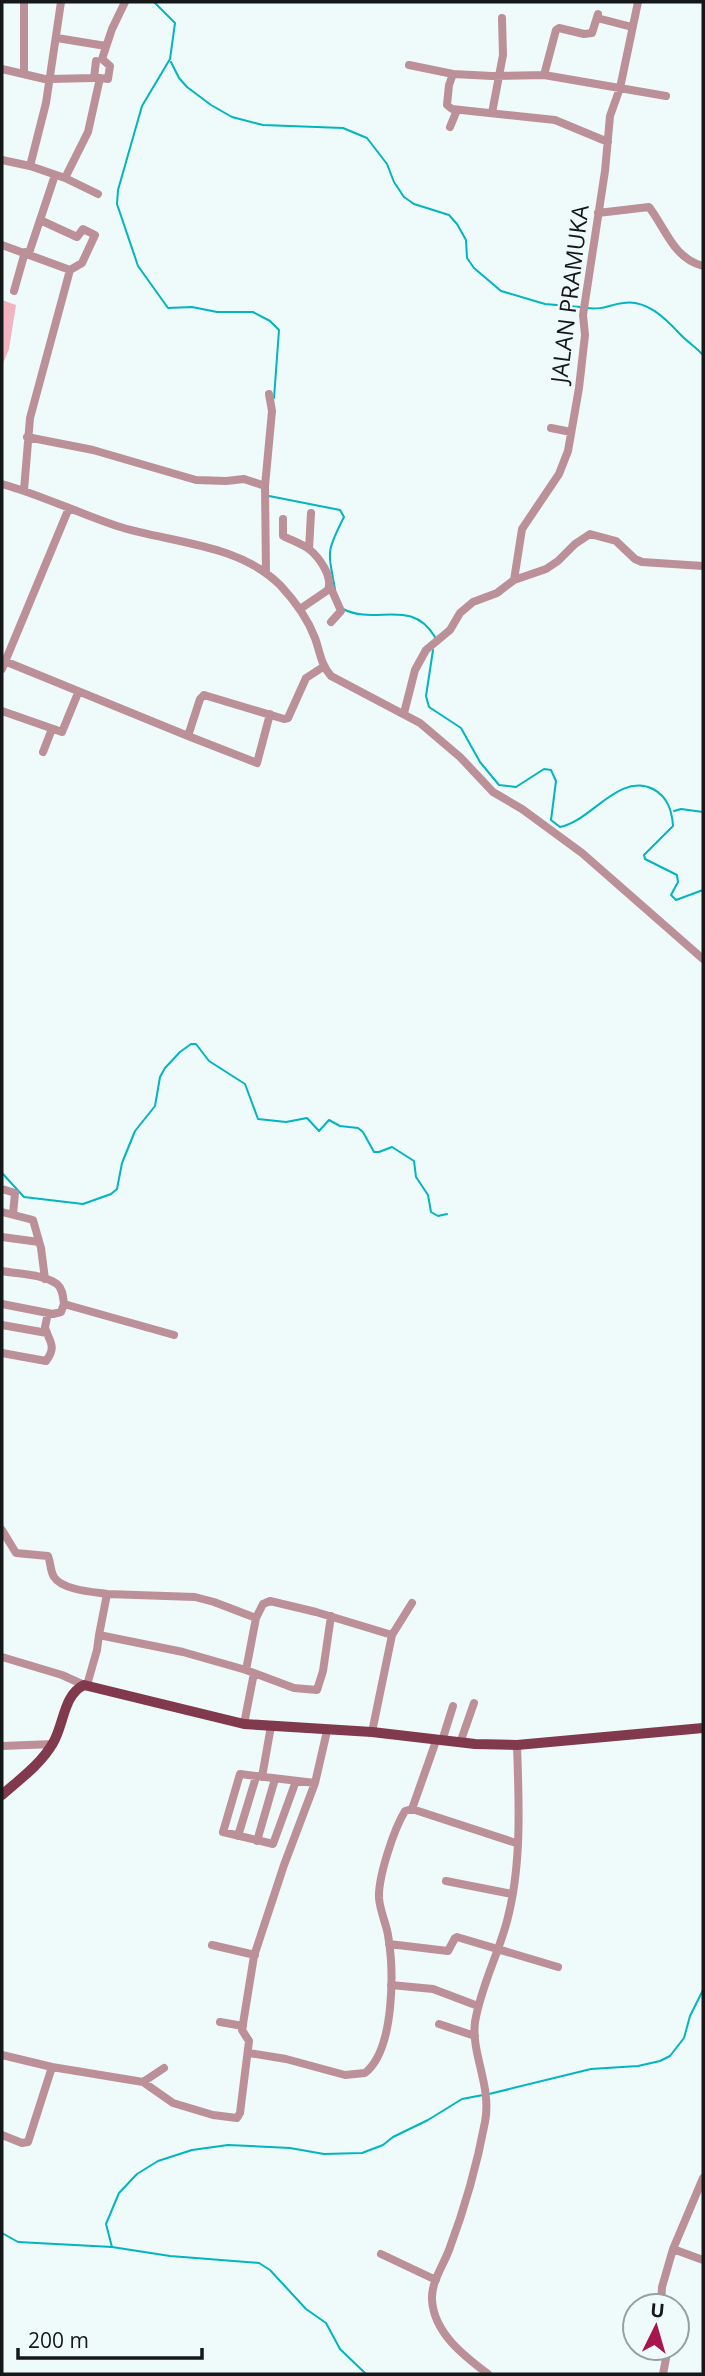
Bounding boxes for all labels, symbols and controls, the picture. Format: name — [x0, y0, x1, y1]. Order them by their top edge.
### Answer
street label: JALAN PRAMUKA — [542, 203, 596, 387]
north arrow — [621, 2292, 691, 2362]
text: U — [649, 2296, 666, 2324]
scale bar — [18, 2316, 201, 2360]
text: 200 m — [28, 2326, 89, 2354]

